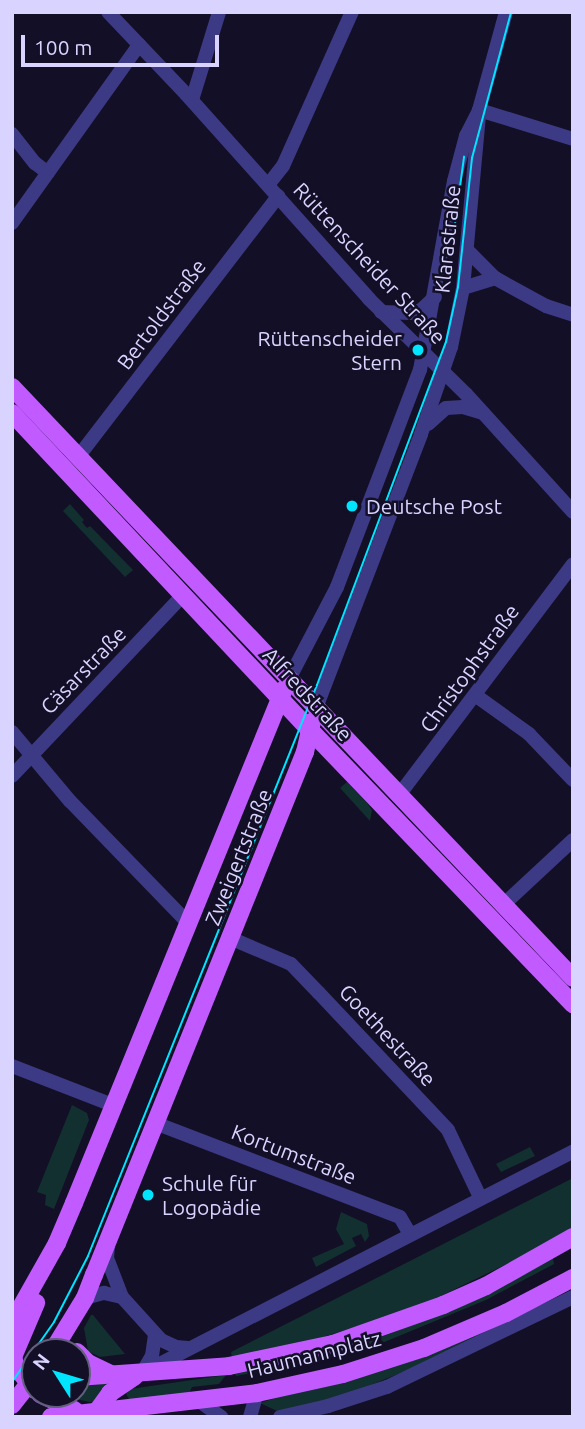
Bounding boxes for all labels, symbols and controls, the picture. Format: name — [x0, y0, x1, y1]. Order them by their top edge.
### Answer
scale bar — [24, 21, 222, 65]
text: 100 m — [34, 35, 92, 59]
street label: Rüttenscheider Straße — [289, 177, 451, 349]
street label: Klarastraße — [429, 184, 465, 294]
street label: Bertoldstraße — [111, 254, 211, 374]
place label: Rüttenscheider Stern — [257, 325, 402, 375]
marker: Rüttenscheider Stern — [408, 340, 428, 360]
place label: Deutsche Post — [366, 493, 502, 519]
marker: Deutsche Post — [344, 498, 360, 514]
street label: Christophstraße — [414, 599, 524, 737]
street label: Cäsarstraße — [35, 621, 131, 719]
street label: Alfredstraße — [258, 642, 358, 746]
street label: Zweigertstraße — [199, 785, 277, 929]
street label: Goethestraße — [334, 979, 442, 1091]
street label: Kortumstraße — [228, 1119, 360, 1189]
place label: Schule für Logopädie — [162, 1170, 261, 1220]
marker: Schule für Logopädie — [140, 1187, 156, 1203]
street label: Haumannplatz — [245, 1325, 383, 1383]
north arrow — [21, 1338, 91, 1408]
text: N — [28, 1349, 54, 1374]

